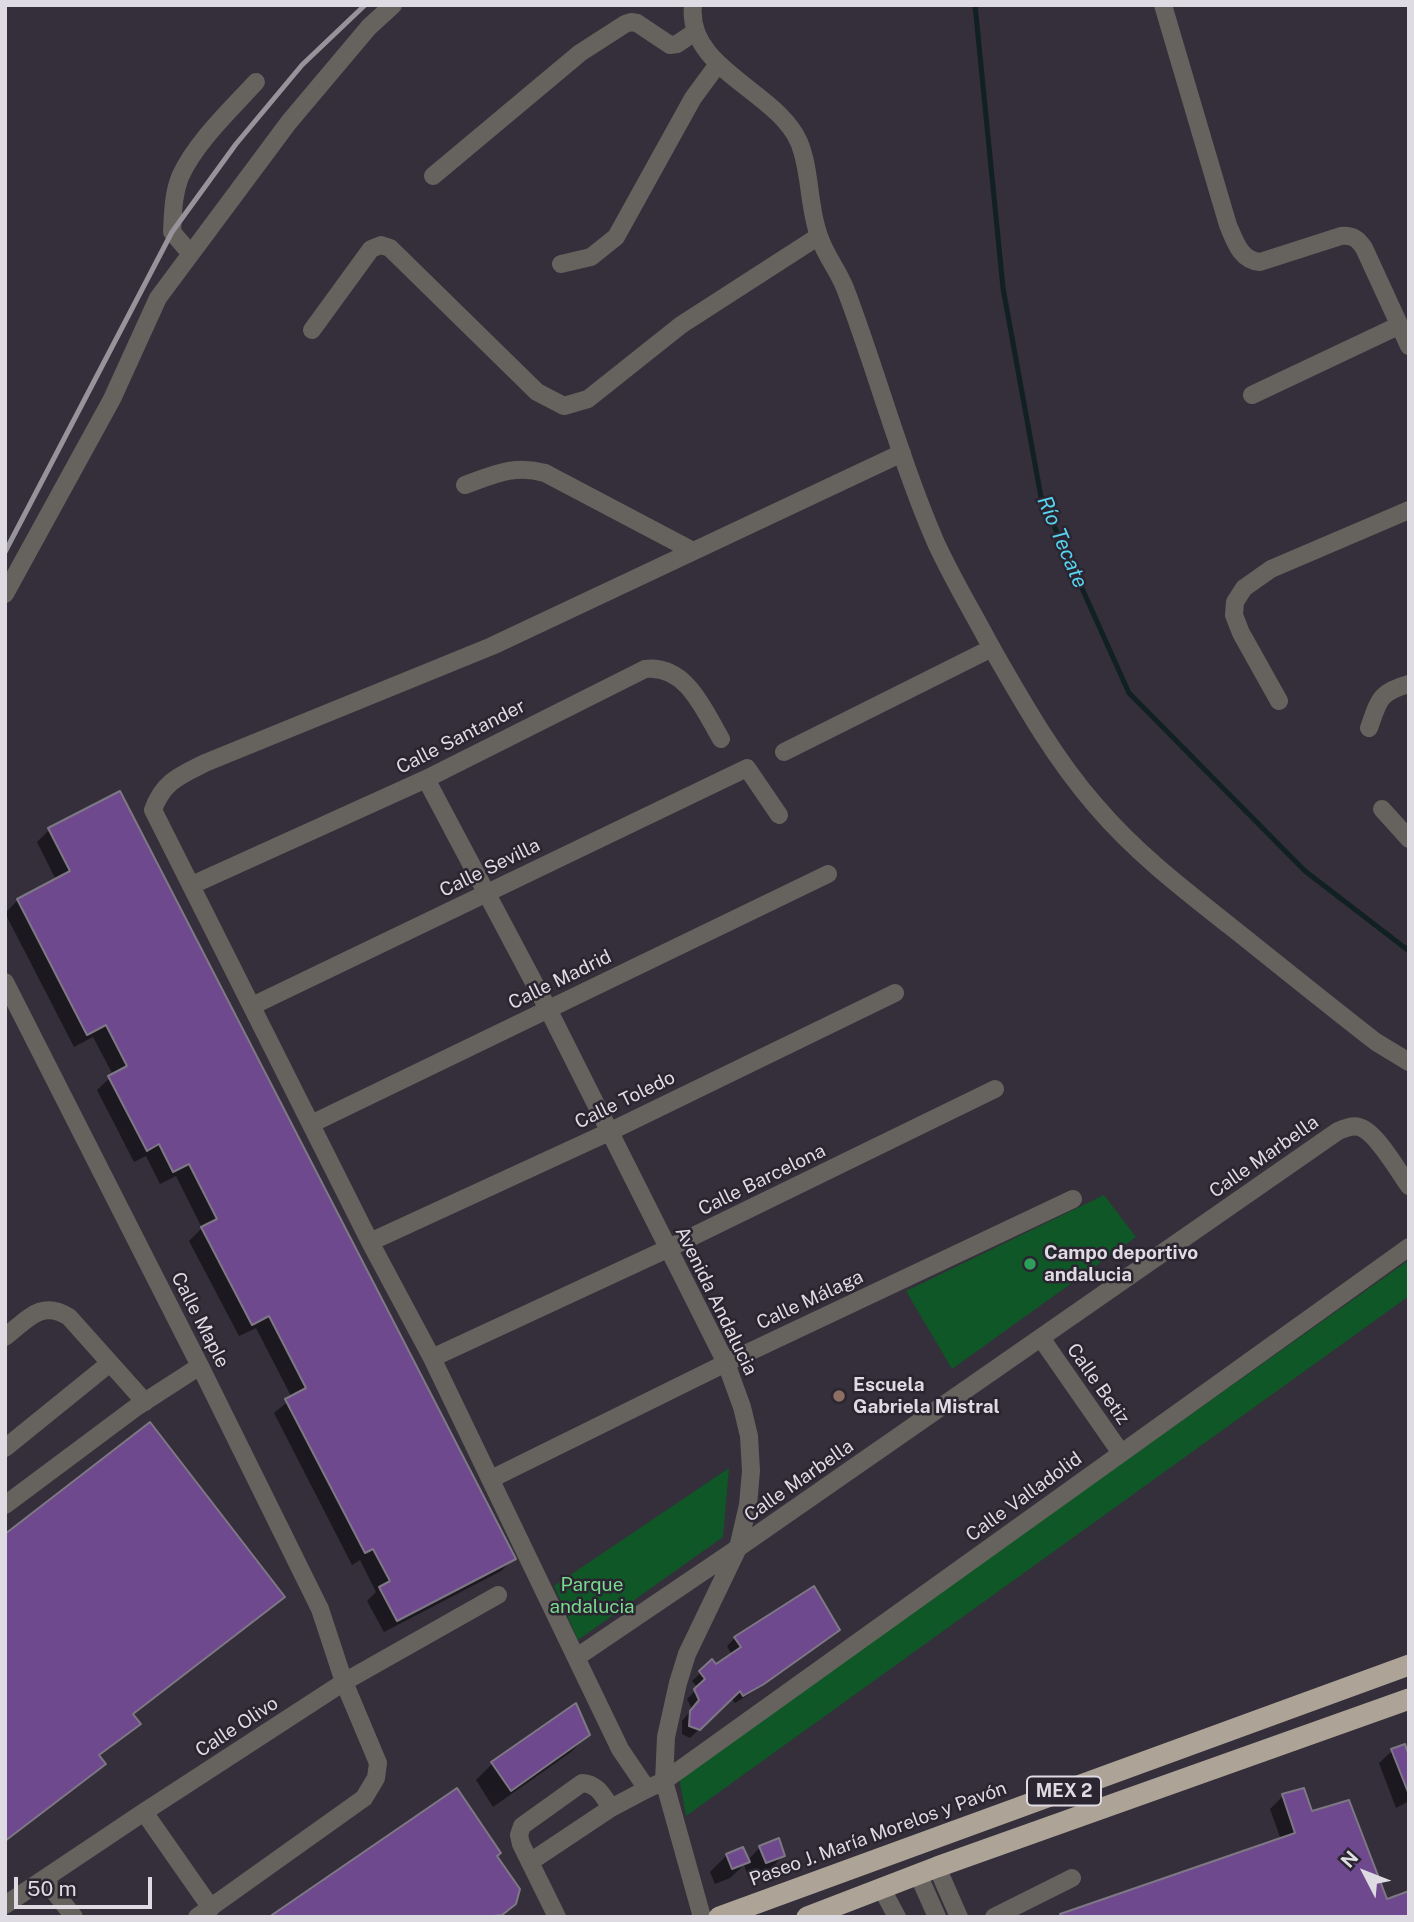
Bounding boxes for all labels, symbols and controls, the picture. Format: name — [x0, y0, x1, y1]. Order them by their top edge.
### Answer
water label: Río Tecate — [1031, 492, 1093, 592]
street label: Calle Santander — [393, 695, 529, 779]
street label: Calle Sevilla — [436, 834, 544, 902]
street label: Calle Madrid — [505, 945, 615, 1015]
street label: Calle Toledo — [571, 1066, 679, 1134]
street label: Calle Marbella — [1205, 1111, 1323, 1203]
street label: Calle Barcelona — [695, 1139, 829, 1221]
street label: Avenida Andalucia — [670, 1223, 762, 1379]
place label: Campo deportivo andalucia — [1044, 1242, 1198, 1286]
marker: Campo deportivo andalucia — [1022, 1256, 1038, 1272]
street label: Calle Málaga — [753, 1265, 867, 1335]
street label: Calle Maple — [166, 1268, 234, 1372]
street label: Calle Betiz — [1062, 1339, 1134, 1429]
place label: Escuela Gabriela Mistral — [853, 1374, 1000, 1418]
marker: Escuela Gabriela Mistral — [831, 1388, 847, 1404]
street label: Calle Marbella — [740, 1435, 858, 1527]
street label: Calle Valladolid — [962, 1447, 1086, 1547]
park label: Parque andalucia — [549, 1574, 635, 1618]
street label: Calle Olivo — [191, 1692, 283, 1762]
road number: MEX 2 — [1027, 1776, 1101, 1806]
street label: Paseo J. María Morelos y Pavón — [746, 1777, 1010, 1891]
north arrow — [1330, 1838, 1400, 1908]
text: N — [1336, 1846, 1363, 1872]
scale bar — [18, 1862, 156, 1906]
text: 50 m — [27, 1876, 77, 1901]

